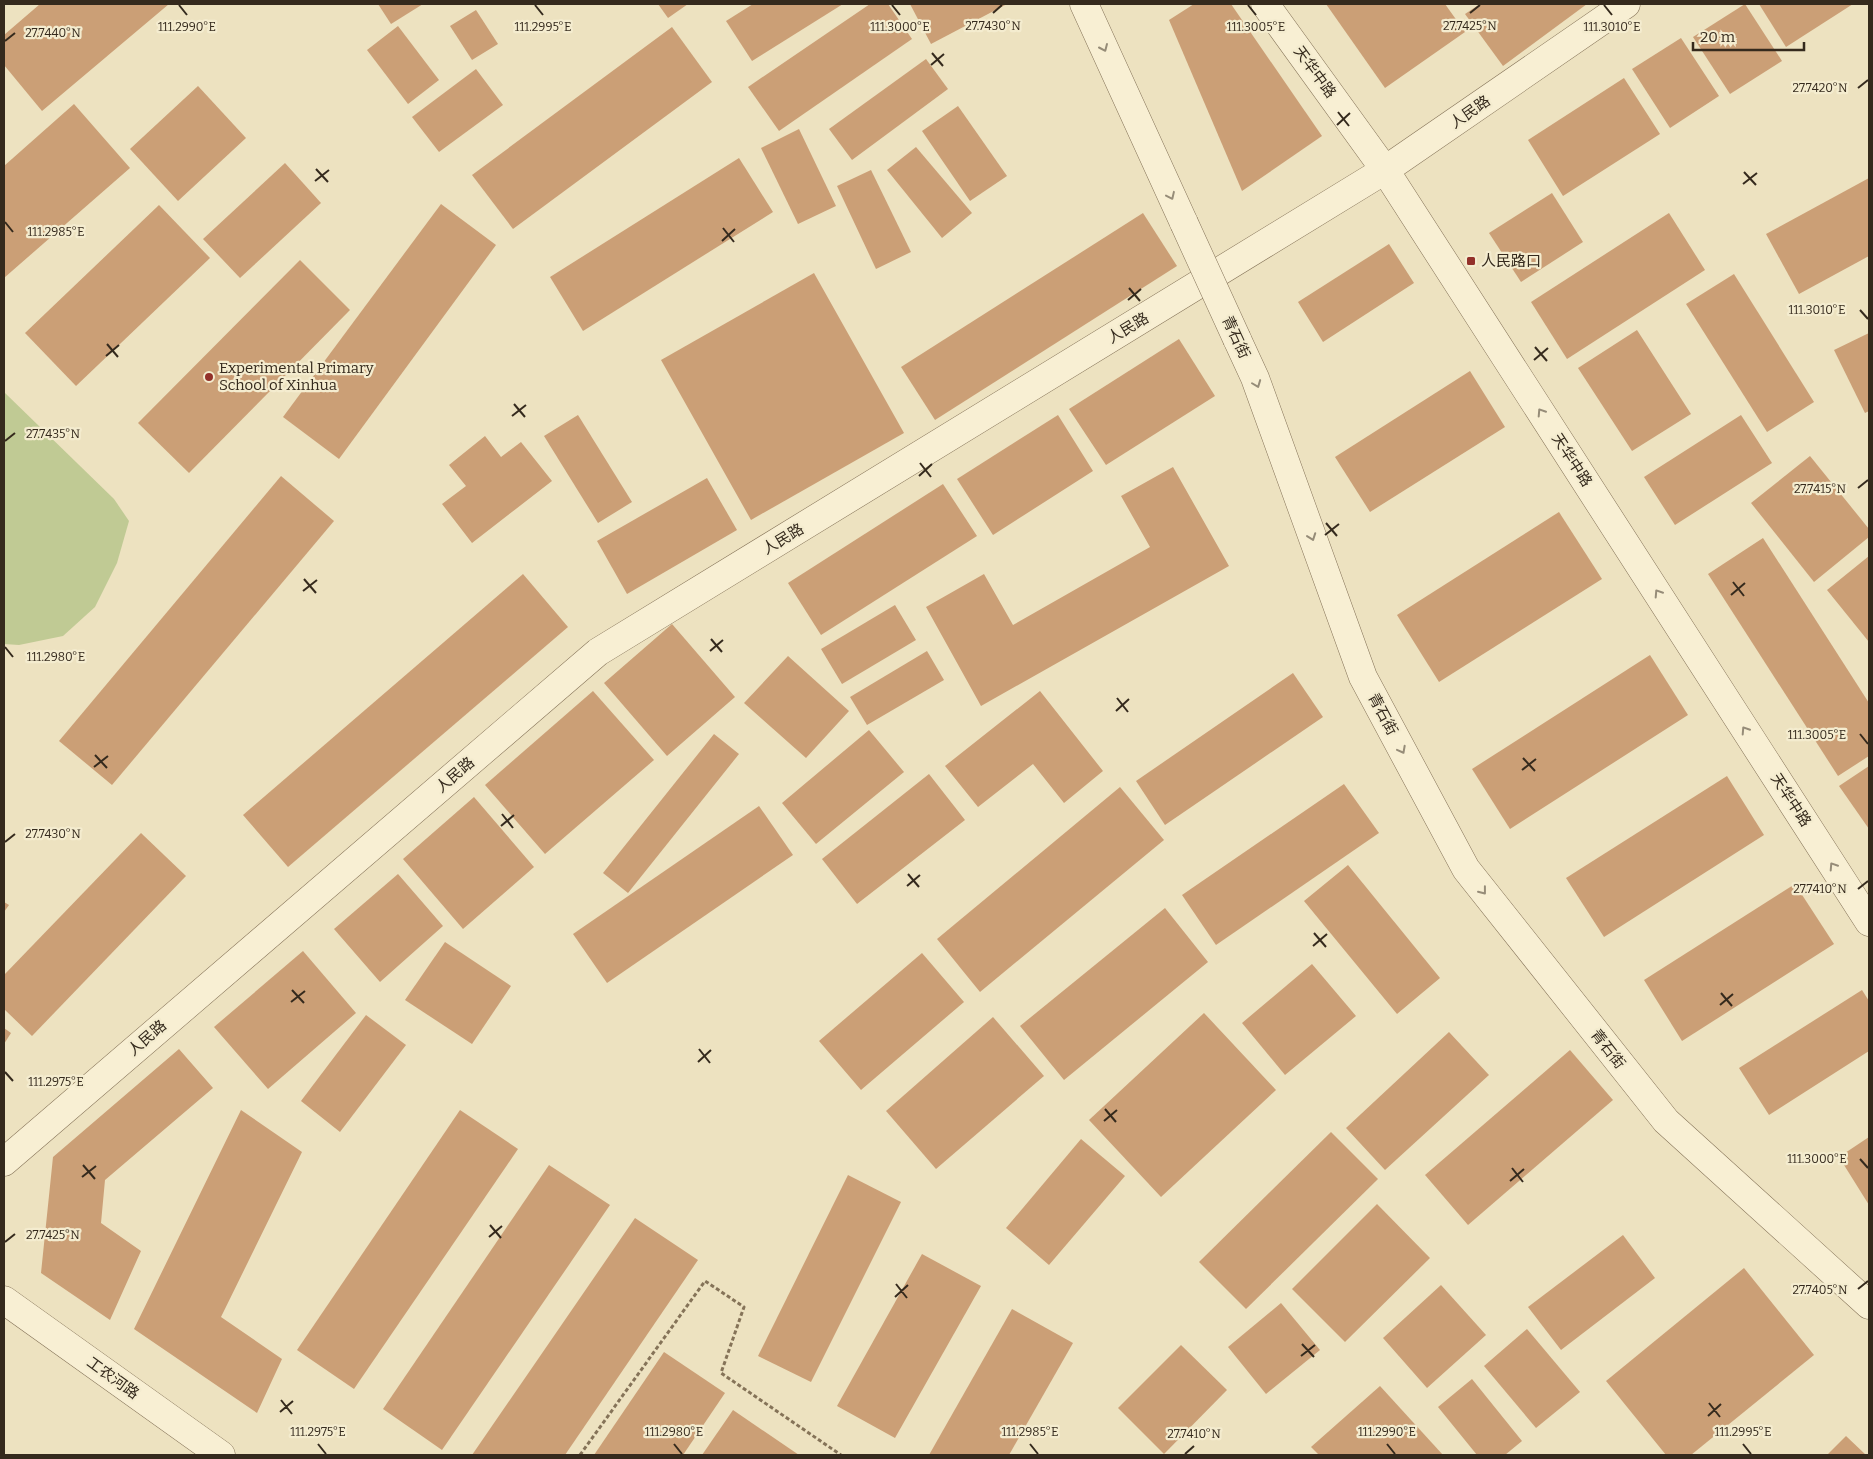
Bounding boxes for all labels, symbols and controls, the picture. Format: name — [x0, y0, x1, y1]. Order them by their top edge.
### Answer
text: 27.7430°N — [965, 19, 1021, 33]
text: 27.7425°N — [1443, 19, 1497, 33]
text: 111.2990°E — [158, 20, 216, 34]
text: 111.2995°E — [515, 20, 571, 34]
text: 111.3000°E — [870, 20, 930, 34]
text: 111.3005°E — [1227, 20, 1285, 34]
text: 111.3010°E — [1584, 20, 1640, 34]
scale bar — [1693, 20, 1804, 52]
text: 27.7440°N — [25, 26, 81, 40]
text: 20 m — [1700, 28, 1736, 46]
street label: 天华中路 — [1290, 42, 1340, 102]
one-way arrow — [1098, 43, 1108, 52]
text: 27.7420°N — [1792, 81, 1848, 95]
street label: 人民路 — [1446, 92, 1494, 132]
one-way arrow — [1165, 191, 1176, 200]
text: 111.2985°E — [27, 225, 85, 239]
place label: 人民路口 — [1481, 252, 1541, 270]
marker: 人民路口 — [1465, 255, 1477, 267]
text: 111.3010°E — [1789, 303, 1845, 317]
street label: 人民路 — [1104, 309, 1152, 347]
street label: 青石街 — [1218, 313, 1254, 361]
place label: Experimental Primary School of Xinhua — [219, 359, 374, 394]
marker: Experimental Primary School of Xinhua — [203, 371, 215, 383]
one-way arrow — [1251, 379, 1261, 388]
one-way arrow — [1538, 409, 1548, 418]
text: 27.7435°N — [26, 427, 81, 441]
street label: 天华中路 — [1548, 430, 1596, 490]
text: 27.7415°N — [1794, 482, 1847, 496]
street label: 人民路 — [759, 520, 807, 558]
one-way arrow — [1306, 532, 1316, 540]
one-way arrow — [1654, 589, 1664, 598]
text: 111.2980°E — [27, 650, 85, 664]
street label: 青石街 — [1364, 690, 1402, 738]
one-way arrow — [1742, 726, 1752, 735]
text: 111.3005°E — [1788, 728, 1846, 742]
one-way arrow — [1396, 745, 1406, 754]
street label: 人民路 — [432, 753, 478, 797]
street label: 天华中路 — [1767, 770, 1815, 830]
text: 27.7430°N — [25, 827, 81, 841]
one-way arrow — [1830, 863, 1840, 872]
text: 27.7410°N — [1793, 882, 1847, 896]
one-way arrow — [1478, 885, 1486, 894]
street label: 人民路 — [124, 1016, 170, 1060]
street label: 青石街 — [1587, 1026, 1629, 1072]
text: 111.2975°E — [28, 1075, 84, 1089]
text: 111.3000°E — [1787, 1152, 1847, 1166]
text: 27.7425°N — [26, 1228, 80, 1242]
text: 27.7405°N — [1793, 1283, 1848, 1297]
street label: 工农河路 — [83, 1353, 143, 1403]
text: 111.2975°E — [290, 1425, 346, 1439]
text: 111.2980°E — [645, 1425, 703, 1439]
text: 111.2985°E — [1001, 1425, 1059, 1439]
text: 111.2990°E — [1358, 1425, 1416, 1439]
text: 111.2995°E — [1715, 1425, 1771, 1439]
text: 27.7410°N — [1167, 1427, 1221, 1441]

